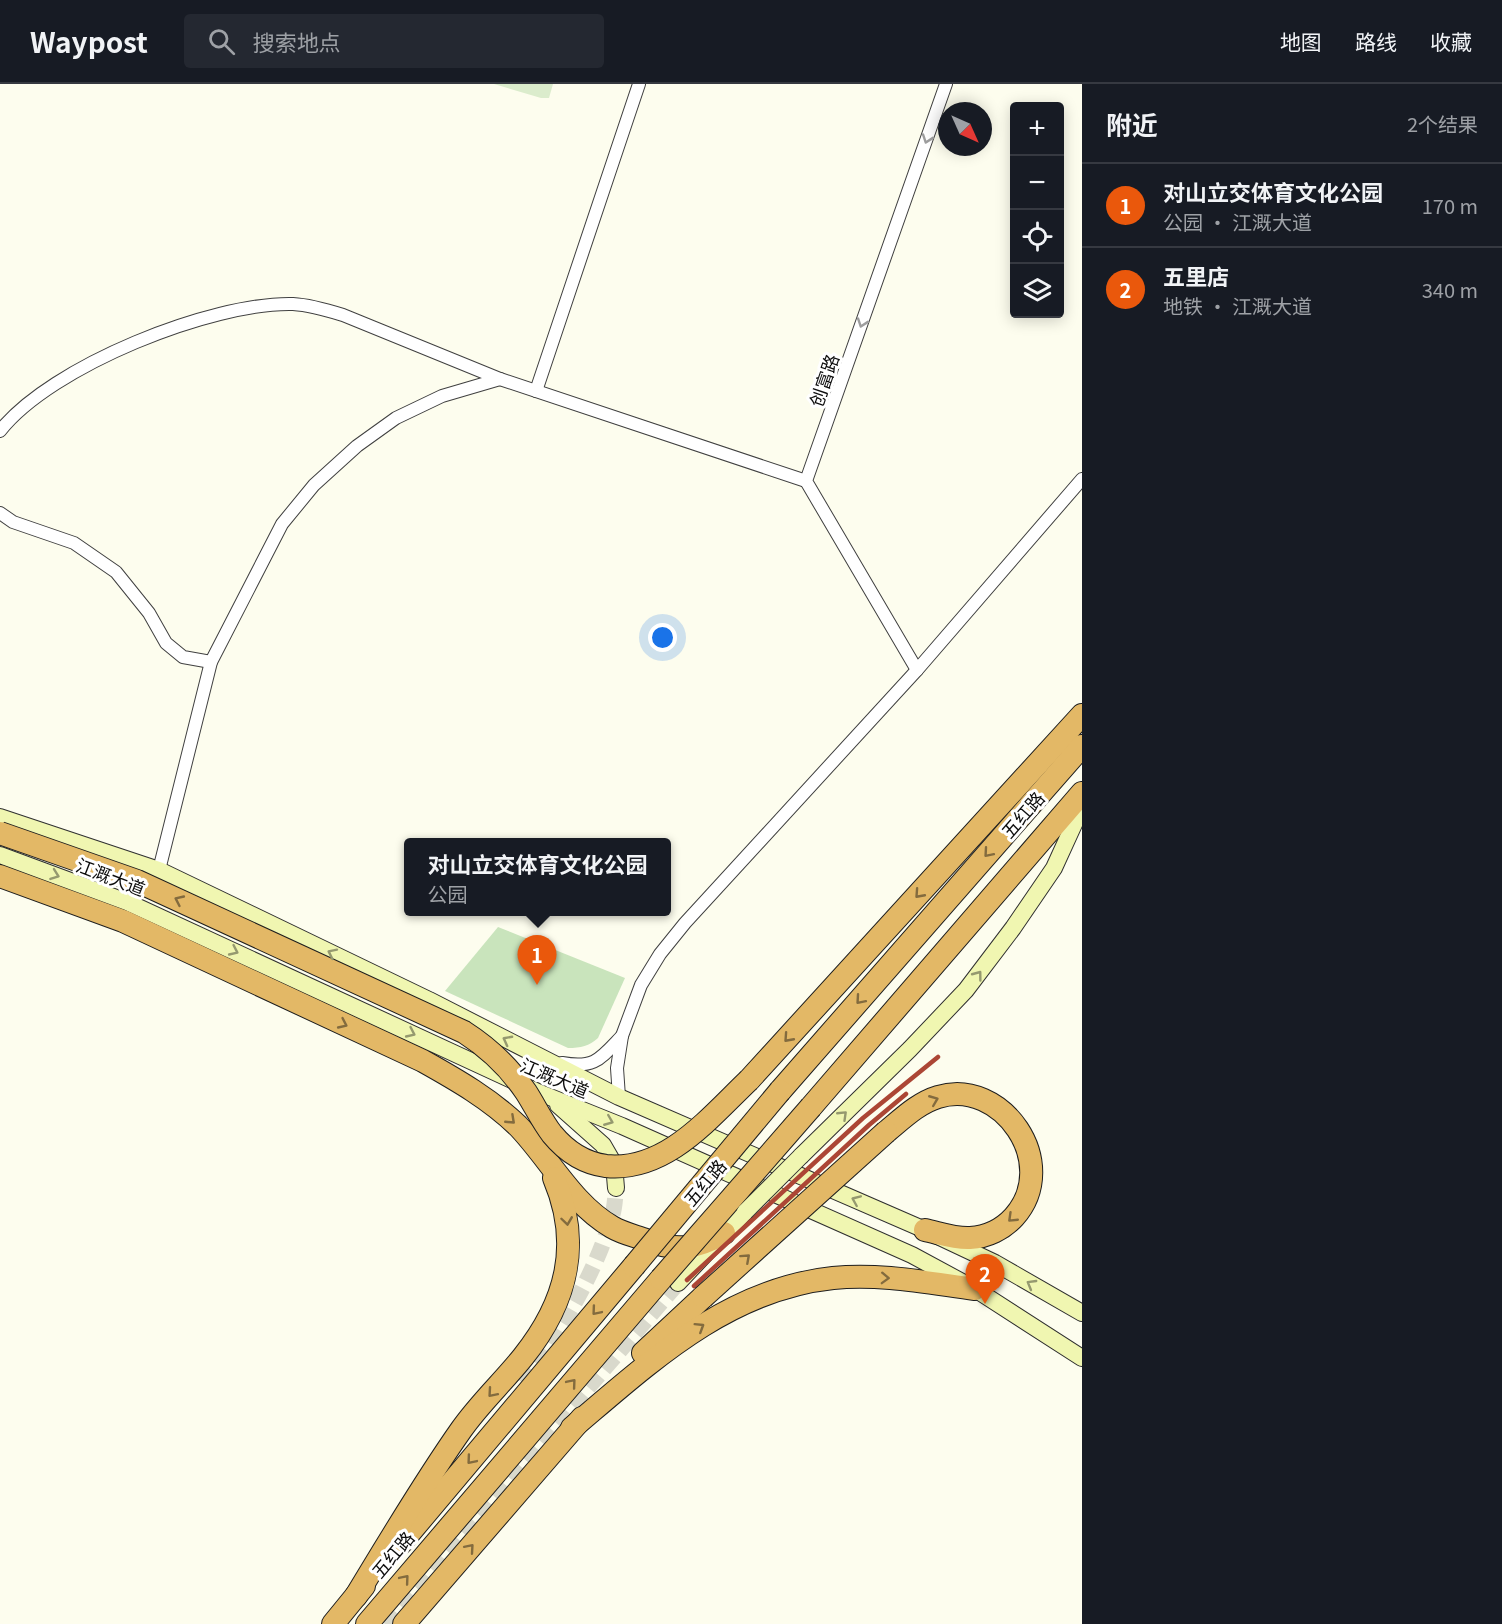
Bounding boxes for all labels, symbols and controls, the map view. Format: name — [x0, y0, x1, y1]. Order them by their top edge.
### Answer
search box — [184, 14, 604, 68]
text: Waypost — [30, 21, 148, 61]
icon: search — [205, 25, 238, 58]
text: 搜索地点 — [253, 25, 341, 57]
text: 地图 — [1280, 26, 1322, 56]
text: 路线 — [1355, 26, 1397, 56]
text: 收藏 — [1430, 26, 1472, 56]
north arrow — [938, 102, 992, 156]
map controls — [1010, 102, 1064, 318]
button: + — [1010, 102, 1064, 156]
text: 附近 — [1106, 105, 1158, 142]
text: 2个结果 — [1407, 109, 1478, 138]
one-way arrow — [921, 133, 934, 144]
button: − — [1010, 156, 1064, 210]
text: 对山立交体育文化公园 — [1163, 175, 1383, 207]
text: 1 — [1120, 191, 1131, 220]
text: 170 m — [1422, 191, 1478, 220]
text: 公园 · 江溉大道 — [1163, 207, 1312, 236]
button: locate — [1010, 210, 1064, 264]
text: 五里店 — [1163, 259, 1229, 291]
button: layers — [1010, 264, 1064, 318]
text: 2 — [1120, 275, 1131, 304]
text: 340 m — [1422, 275, 1478, 304]
text: 地铁 · 江溉大道 — [1163, 291, 1312, 320]
one-way arrow — [856, 317, 869, 328]
street label: 创富路 — [802, 350, 844, 410]
your location — [648, 623, 677, 652]
street label: 五红路 — [994, 785, 1050, 843]
popup — [404, 838, 671, 916]
one-way arrow — [984, 846, 995, 857]
text: 对山立交体育文化公园 — [427, 847, 648, 879]
street label: 江溉大道 — [73, 851, 149, 901]
one-way arrow — [49, 868, 60, 881]
text: 公园 — [427, 879, 467, 908]
one-way arrow — [915, 887, 926, 898]
one-way arrow — [174, 896, 185, 908]
pin: 1 — [518, 936, 556, 985]
one-way arrow — [228, 944, 239, 956]
one-way arrow — [328, 949, 339, 961]
one-way arrow — [971, 971, 982, 982]
one-way arrow — [856, 993, 867, 1004]
one-way arrow — [336, 1016, 347, 1028]
one-way arrow — [405, 1026, 416, 1038]
one-way arrow — [784, 1031, 795, 1042]
one-way arrow — [502, 1036, 513, 1047]
street label: 江溉大道 — [517, 1051, 593, 1103]
one-way arrow — [927, 1095, 938, 1107]
one-way arrow — [835, 1112, 846, 1123]
one-way arrow — [505, 1113, 515, 1124]
one-way arrow — [603, 1114, 614, 1126]
street label: 五红路 — [677, 1153, 731, 1211]
one-way arrow — [851, 1195, 862, 1207]
one-way arrow — [1008, 1211, 1018, 1222]
one-way arrow — [561, 1216, 573, 1225]
one-way arrow — [740, 1254, 750, 1265]
pin: 2 — [966, 1254, 1004, 1304]
one-way arrow — [880, 1272, 889, 1285]
one-way arrow — [1027, 1280, 1038, 1291]
one-way arrow — [592, 1304, 603, 1315]
one-way arrow — [694, 1323, 704, 1335]
one-way arrow — [565, 1379, 576, 1390]
one-way arrow — [488, 1386, 499, 1397]
one-way arrow — [467, 1453, 478, 1464]
street label: 五红路 — [365, 1525, 419, 1583]
one-way arrow — [463, 1544, 474, 1555]
one-way arrow — [398, 1575, 409, 1586]

